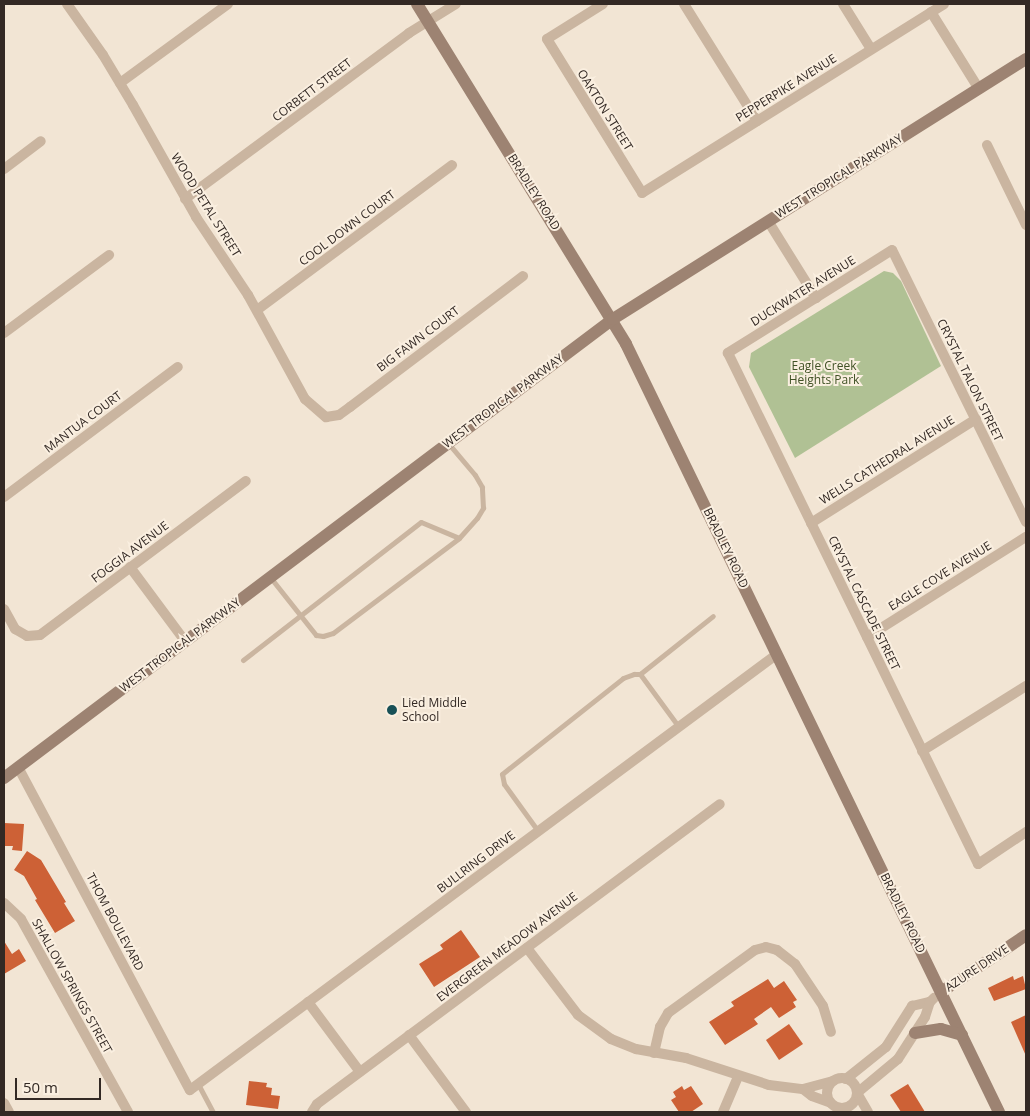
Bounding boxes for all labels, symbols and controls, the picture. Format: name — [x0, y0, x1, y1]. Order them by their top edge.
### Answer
street label: PEPPERPIKE AVENUE — [733, 51, 839, 125]
street label: CORBETT STREET — [269, 55, 355, 125]
street label: OAKTON STREET — [574, 67, 636, 153]
street label: WEST TROPICAL PARKWAY — [773, 131, 905, 221]
street label: WOOD PETAL STREET — [168, 150, 244, 260]
street label: BRADLEY ROAD — [505, 151, 563, 233]
street label: COOL DOWN COURT — [296, 187, 398, 269]
street label: DUCKWATER AVENUE — [748, 253, 858, 329]
street label: BIG FAWN COURT — [374, 303, 462, 375]
street label: CRYSTAL TALON STREET — [934, 316, 1006, 444]
street label: WEST TROPICAL PARKWAY — [440, 351, 566, 451]
park label: Eagle Creek Heights Park — [789, 359, 859, 387]
street label: MANTUA COURT — [41, 388, 125, 456]
street label: WELLS CATHEDRAL AVENUE — [817, 413, 957, 507]
street label: BRADLEY ROAD — [700, 506, 752, 590]
street label: FOGGIA AVENUE — [89, 518, 171, 586]
street label: CRYSTAL CASCADE STREET — [825, 533, 903, 673]
street label: EAGLE COVE AVENUE — [886, 538, 994, 614]
street label: WEST TROPICAL PARKWAY — [117, 595, 243, 695]
place label: Lied Middle School — [402, 696, 467, 724]
marker: Lied Middle School — [386, 704, 398, 716]
street label: BULLRING DRIVE — [434, 828, 518, 896]
street label: THOM BOULEVARD — [83, 871, 147, 973]
street label: BRADLEY ROAD — [877, 871, 929, 955]
street label: EVERGREEN MEADOW AVENUE — [434, 889, 580, 1005]
street label: SHALLOW SPRINGS STREET — [29, 916, 115, 1056]
street label: AZURE DRIVE — [942, 941, 1012, 995]
scale bar — [18, 1068, 104, 1100]
text: 50 m — [23, 1077, 58, 1097]

